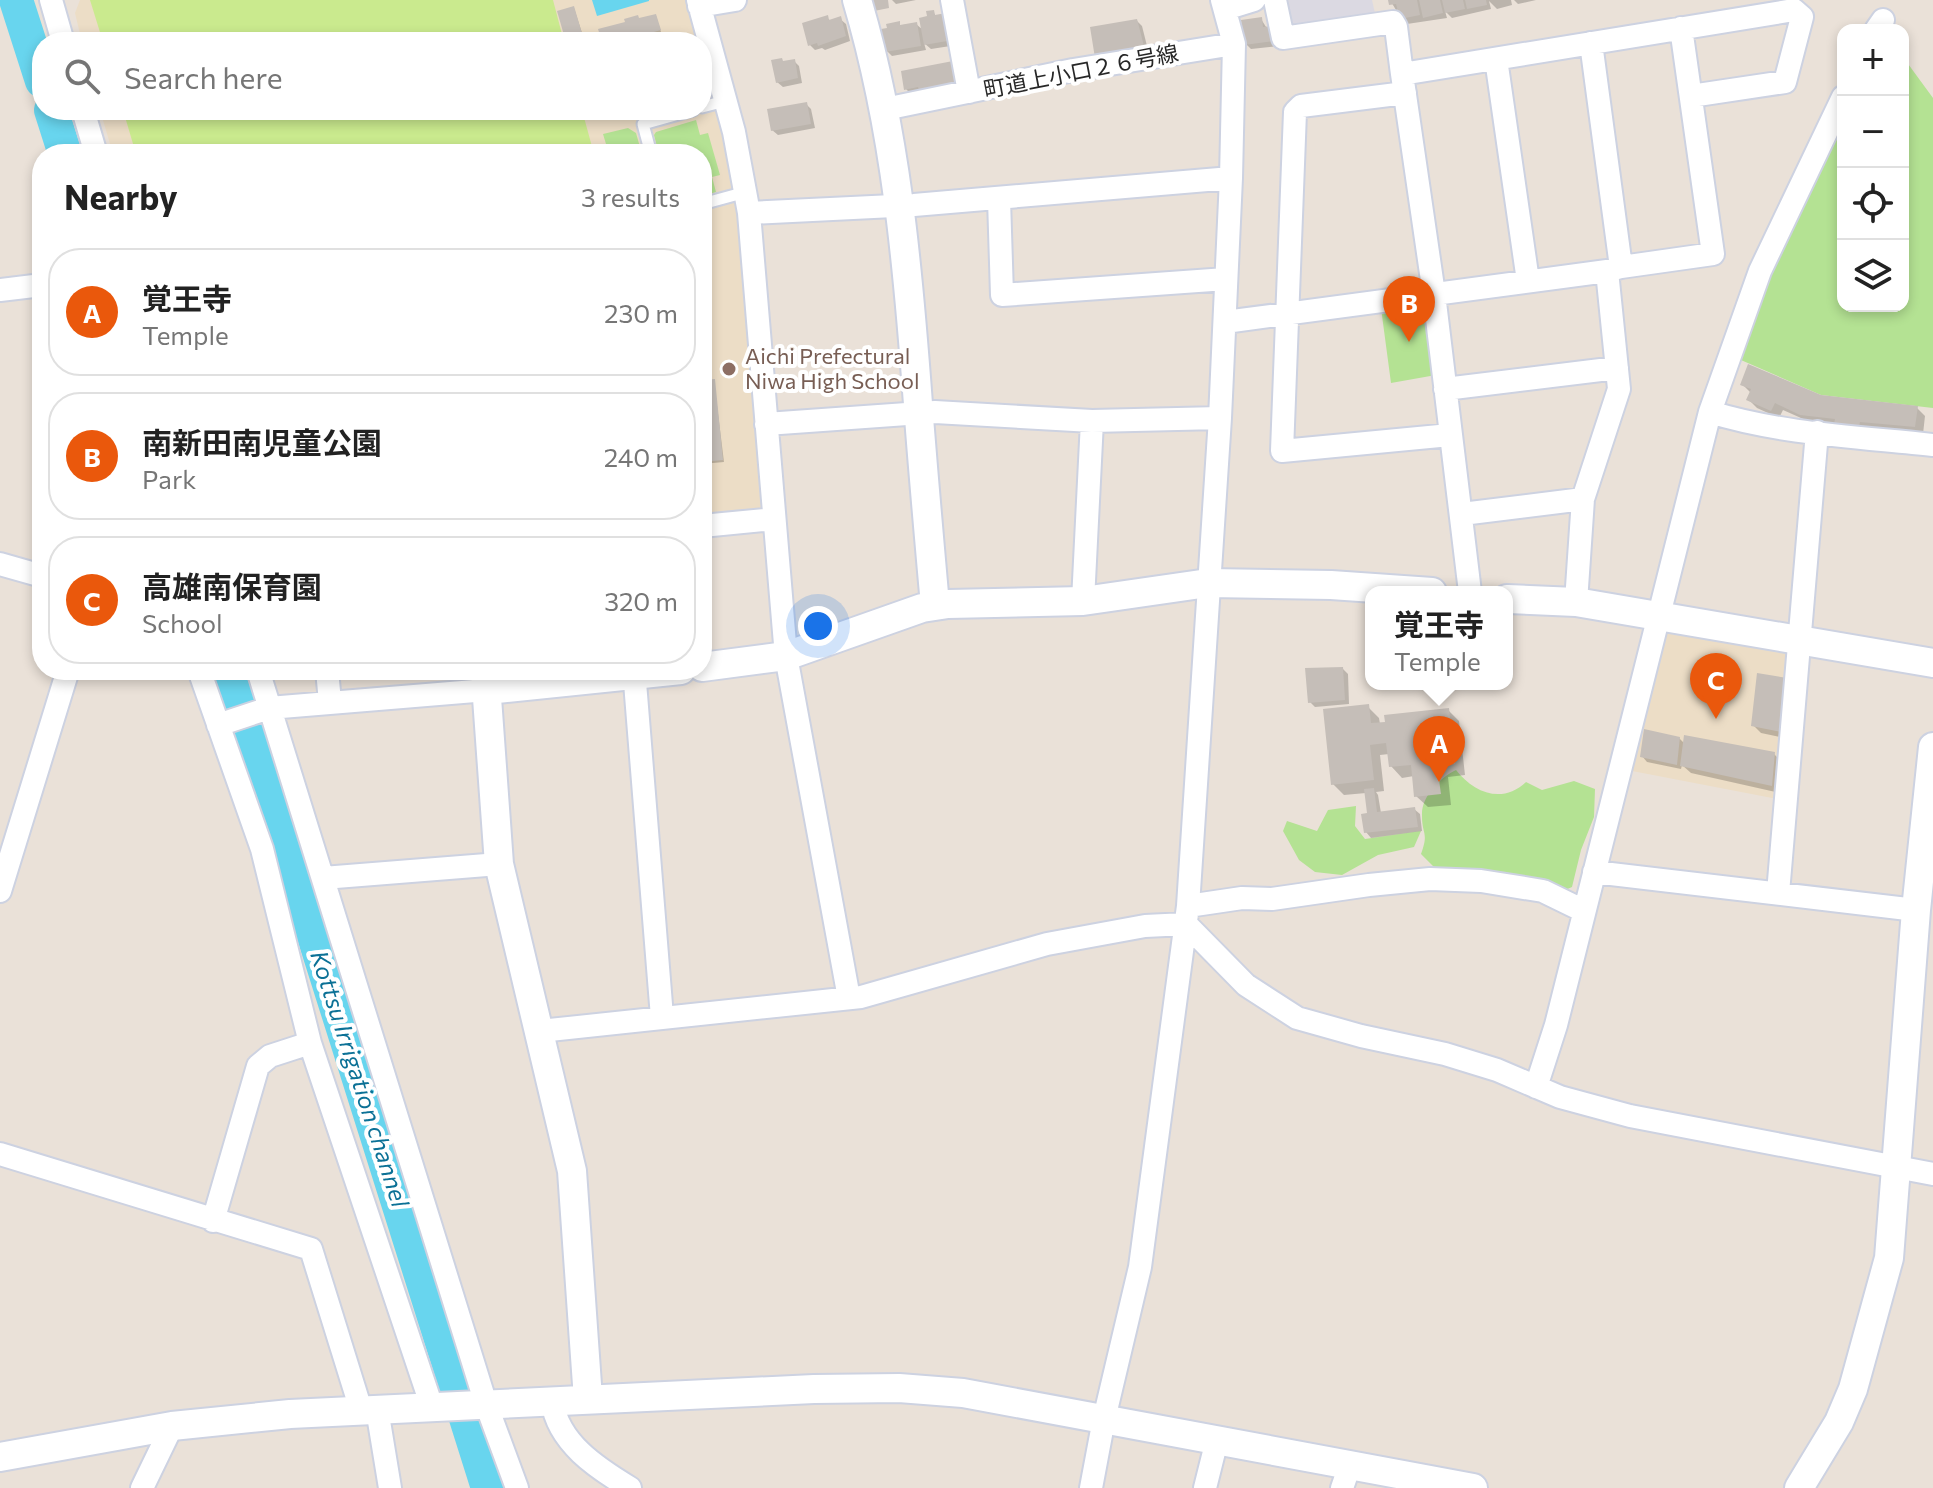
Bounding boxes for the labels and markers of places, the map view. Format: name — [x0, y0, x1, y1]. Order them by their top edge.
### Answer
pin: B — [1383, 276, 1435, 342]
place label: Aichi Prefectural Niwa High School — [745, 342, 920, 394]
marker: Aichi Prefectural Niwa High School — [720, 360, 738, 378]
pin: C — [1690, 653, 1742, 719]
pin: A — [1413, 716, 1465, 782]

